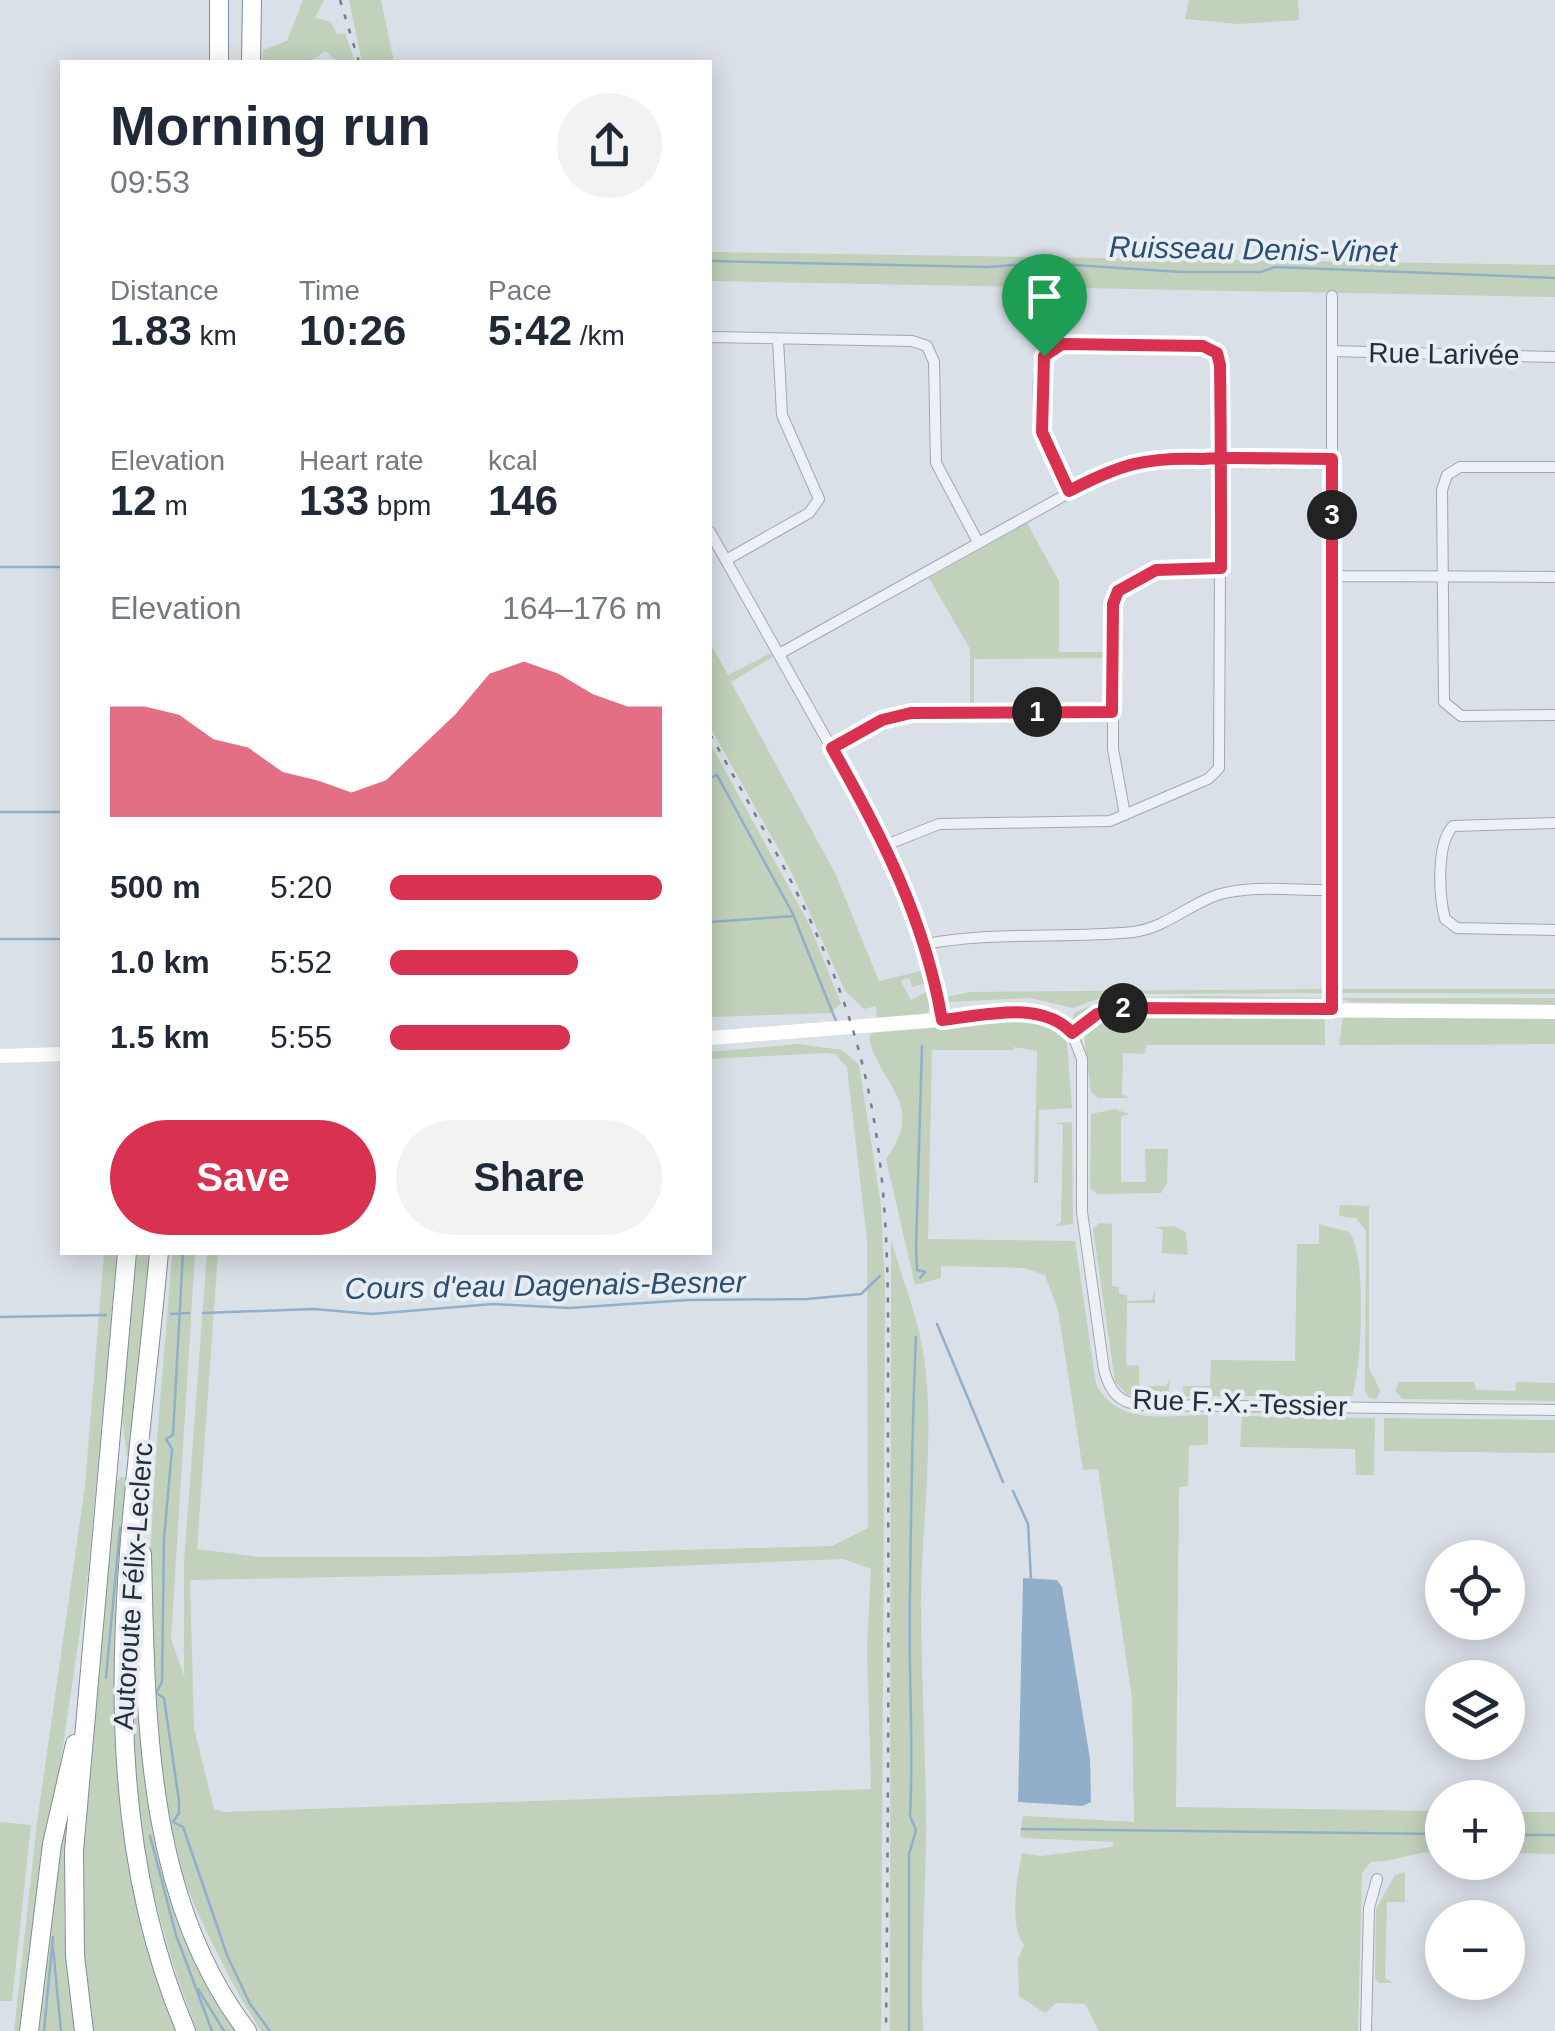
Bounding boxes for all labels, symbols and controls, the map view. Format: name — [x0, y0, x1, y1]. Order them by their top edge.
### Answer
button: share — [557, 93, 662, 198]
text: Morning run — [110, 95, 431, 157]
text: 09:53 — [110, 164, 190, 200]
water label: Ruisseau Denis-Vinet — [1109, 230, 1399, 268]
pin — [1002, 254, 1087, 357]
icon: arrive — [1017, 269, 1072, 324]
text: Distance — [110, 275, 219, 306]
text: Time — [299, 275, 360, 306]
text: Pace — [488, 275, 552, 306]
text: 1.83 — [110, 307, 192, 354]
text: 10:26 — [299, 307, 406, 354]
text: 5:42 — [488, 307, 572, 354]
text: km — [192, 320, 237, 351]
text: /km — [572, 320, 625, 351]
street label: Rue Larivée — [1368, 337, 1520, 371]
text: Elevation — [110, 445, 225, 476]
text: Heart rate — [299, 445, 424, 476]
text: kcal — [488, 445, 538, 476]
text: 12 — [110, 477, 157, 524]
text: 133 — [299, 477, 369, 524]
text: 146 — [488, 477, 558, 524]
text: m — [157, 490, 188, 521]
text: bpm — [369, 490, 431, 521]
pin: 3 — [1307, 490, 1357, 540]
text: 3 — [1324, 499, 1340, 530]
text: Elevation — [110, 590, 242, 626]
text: 164–176 m — [502, 590, 662, 626]
pin: 1 — [1012, 687, 1062, 737]
text: 1 — [1029, 696, 1045, 727]
text: 500 m — [110, 869, 201, 905]
text: 5:20 — [270, 869, 332, 905]
text: 1.0 km — [110, 944, 210, 980]
text: 5:52 — [270, 944, 332, 980]
pin: 2 — [1098, 983, 1148, 1033]
text: 2 — [1115, 992, 1131, 1023]
text: 1.5 km — [110, 1019, 210, 1055]
text: 5:55 — [270, 1019, 332, 1055]
button: Save — [110, 1120, 376, 1235]
button: Share — [396, 1120, 662, 1235]
water label: Cours d'eau Dagenais-Besner — [344, 1265, 747, 1305]
street label: Rue F.-X.-Tessier — [1132, 1384, 1348, 1422]
street label: Autoroute Félix-Leclerc — [107, 1441, 159, 1731]
map controls — [1425, 1540, 1525, 2000]
button: locate — [1425, 1540, 1525, 1640]
button: layers — [1425, 1660, 1525, 1760]
button: + — [1425, 1780, 1525, 1880]
button: − — [1425, 1900, 1525, 2000]

